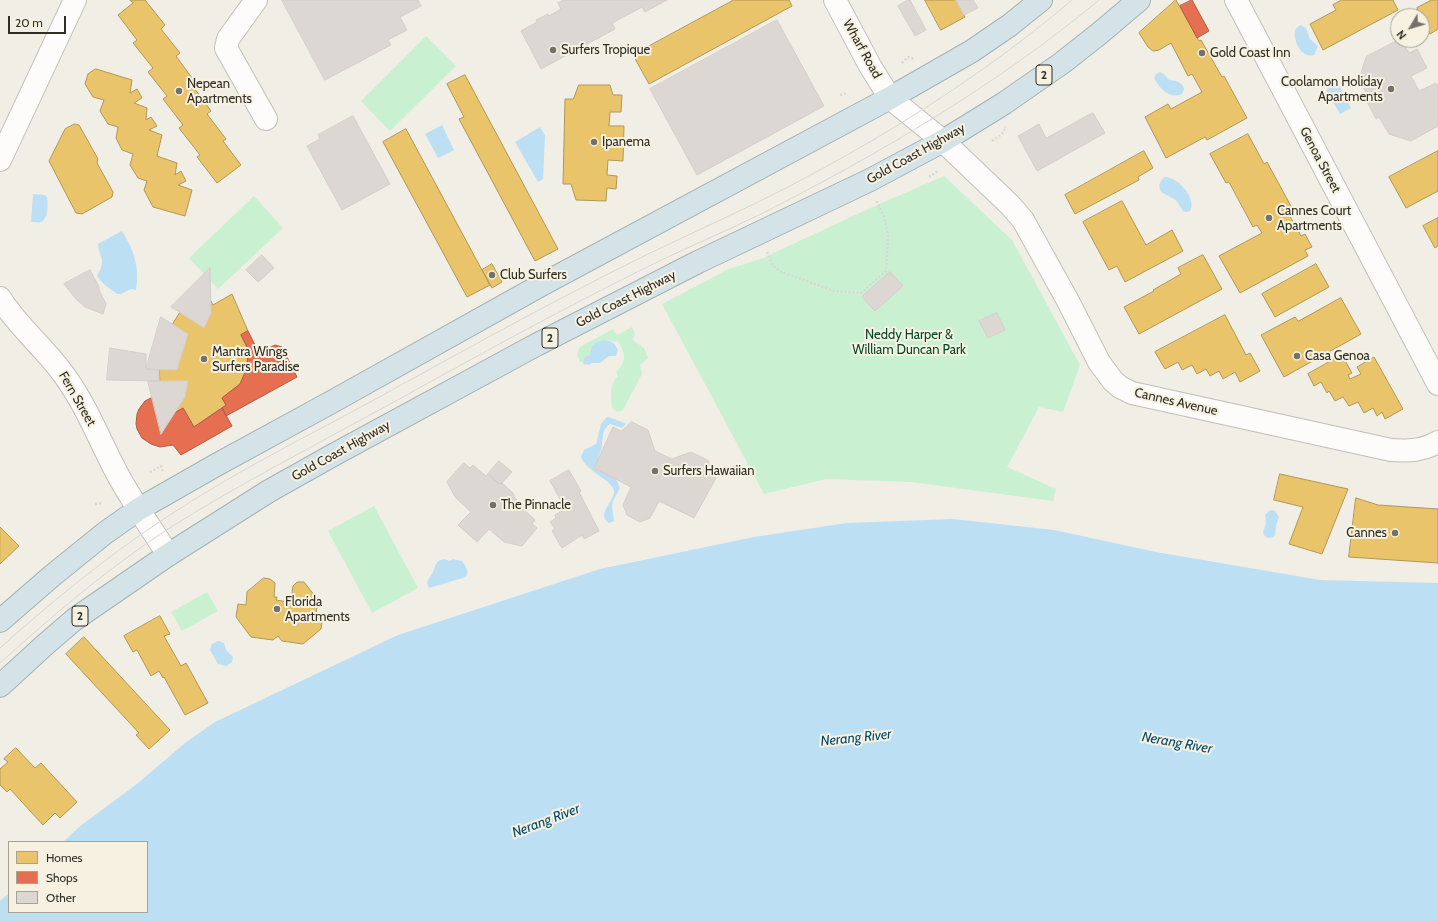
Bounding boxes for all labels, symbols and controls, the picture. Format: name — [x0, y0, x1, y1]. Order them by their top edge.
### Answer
scale bar — [10, 8, 68, 34]
north arrow — [1390, 8, 1430, 48]
text: 20 m — [15, 15, 43, 30]
street label: Wharf Road — [839, 17, 885, 81]
text: N — [1393, 27, 1409, 42]
place label: Surfers Tropique — [561, 42, 650, 58]
marker: Surfers Tropique — [548, 45, 558, 55]
place label: Gold Coast Inn — [1210, 45, 1291, 61]
marker: Gold Coast Inn — [1197, 48, 1207, 58]
road number: 2 — [1036, 65, 1052, 85]
place label: Coolamon Holiday Apartments — [1281, 74, 1383, 105]
place label: Nepean Apartments — [187, 76, 252, 107]
marker: Coolamon Holiday Apartments — [1386, 84, 1396, 94]
marker: Nepean Apartments — [174, 86, 184, 96]
street label: Gold Coast Highway — [864, 121, 968, 187]
street label: Genoa Street — [1296, 124, 1344, 196]
place label: Ipanema — [602, 134, 650, 150]
marker: Ipanema — [589, 137, 599, 147]
place label: Cannes Court Apartments — [1277, 203, 1351, 234]
marker: Cannes Court Apartments — [1264, 213, 1274, 223]
place label: Club Surfers — [500, 267, 567, 283]
street label: Gold Coast Highway — [573, 267, 679, 331]
marker: Club Surfers — [487, 270, 497, 280]
park label: Neddy Harper & William Duncan Park — [852, 327, 966, 358]
road number: 2 — [542, 328, 558, 348]
place label: Mantra Wings Surfers Paradise — [212, 344, 299, 375]
place label: Casa Genoa — [1305, 348, 1370, 364]
marker: Casa Genoa — [1292, 351, 1302, 361]
marker: Mantra Wings Surfers Paradise — [199, 354, 209, 364]
street label: Fern Street — [55, 369, 99, 429]
street label: Cannes Avenue — [1133, 385, 1219, 419]
street label: Gold Coast Highway — [289, 418, 393, 484]
place label: Surfers Hawaiian — [663, 463, 754, 479]
marker: Surfers Hawaiian — [650, 466, 660, 476]
place label: The Pinnacle — [501, 497, 571, 513]
marker: The Pinnacle — [488, 500, 498, 510]
place label: Cannes — [1346, 525, 1387, 541]
marker: Cannes — [1390, 528, 1400, 538]
place label: Florida Apartments — [285, 594, 350, 625]
marker: Florida Apartments — [272, 604, 282, 614]
road number: 2 — [72, 606, 88, 626]
water label: Nerang River — [820, 726, 892, 750]
water label: Nerang River — [1140, 729, 1214, 757]
water label: Nerang River — [510, 800, 582, 842]
legend — [8, 841, 148, 913]
text: Homes — [46, 850, 83, 865]
text: Shops — [46, 870, 78, 885]
text: Other — [46, 890, 76, 905]

